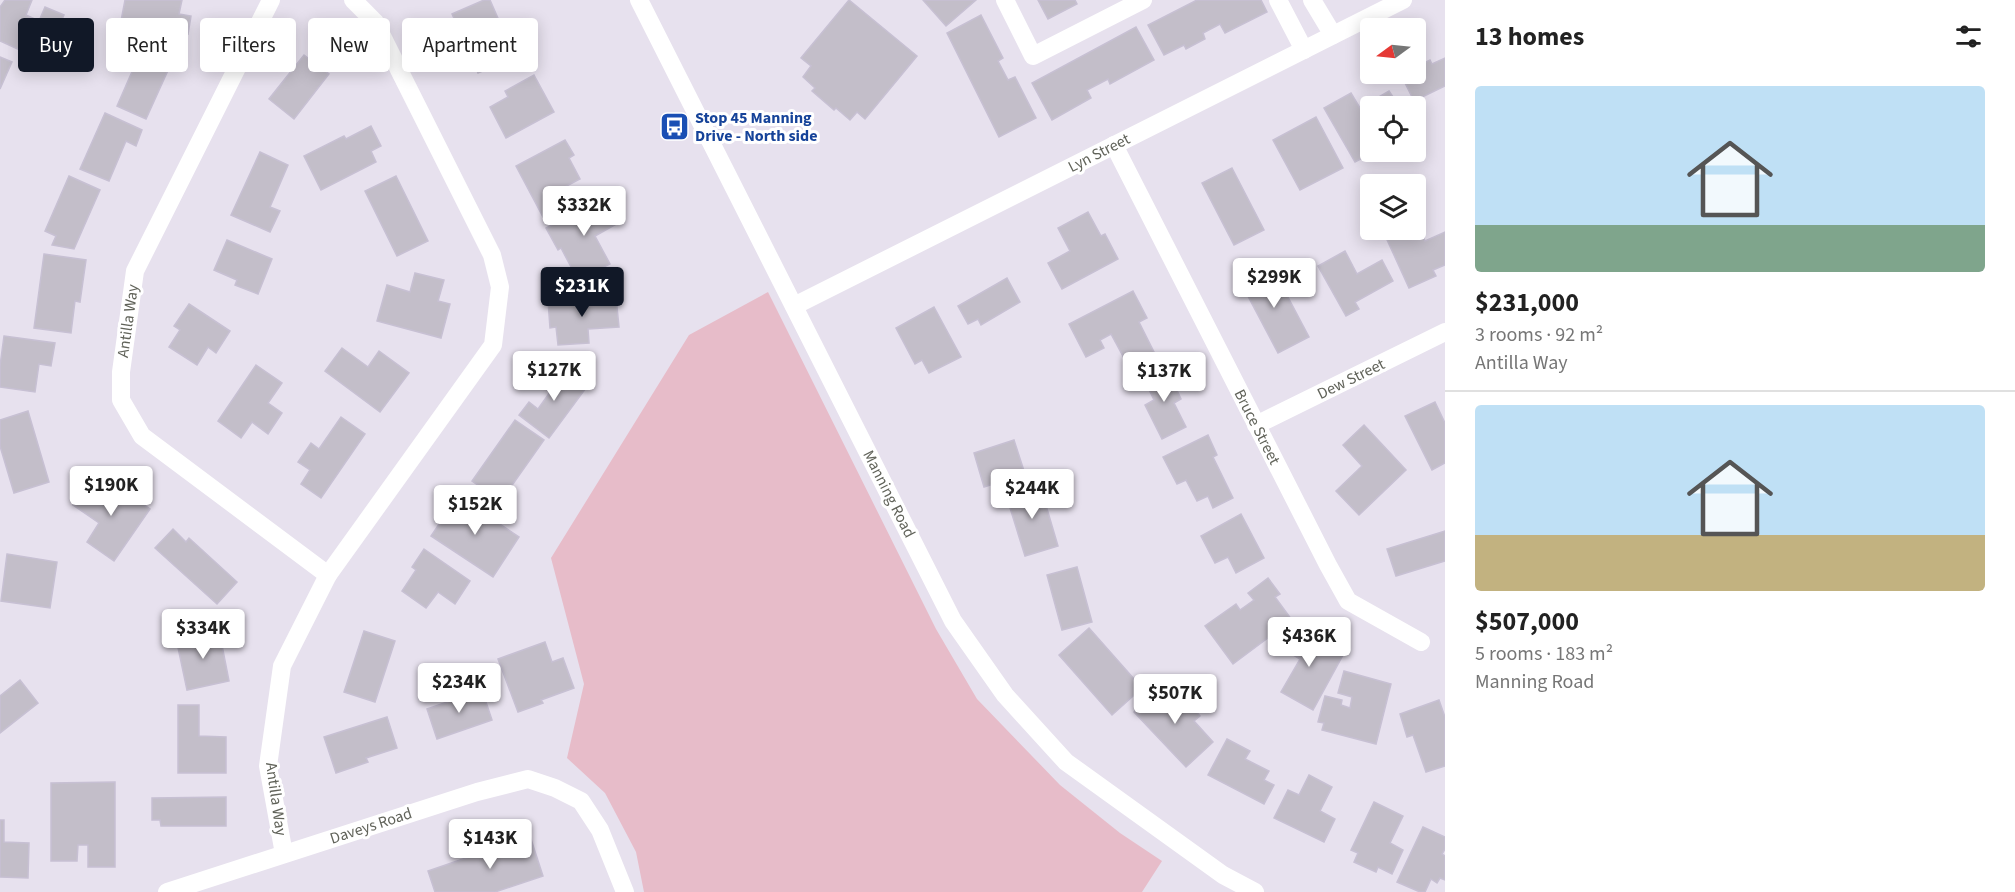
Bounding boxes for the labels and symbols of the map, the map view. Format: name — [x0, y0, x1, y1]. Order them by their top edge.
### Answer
north arrow — [1360, 18, 1426, 84]
place label: Stop 45 Manning Drive - North side — [695, 107, 818, 147]
bus stop icon: Stop 45 Manning Drive - North side — [658, 111, 690, 143]
street label: Lyn Street — [1064, 128, 1134, 178]
pin: $332K — [542, 186, 626, 237]
pin: $299K — [1232, 258, 1316, 309]
pin: $231K — [540, 267, 624, 318]
street label: Antilla Way — [112, 282, 144, 359]
pin: $127K — [512, 351, 596, 402]
pin: $137K — [1122, 352, 1206, 403]
street label: Dew Street — [1314, 353, 1389, 405]
street label: Bruce Street — [1229, 386, 1286, 469]
street label: Manning Road — [858, 446, 920, 542]
pin: $190K — [69, 466, 153, 517]
pin: $244K — [990, 469, 1074, 520]
pin: $152K — [433, 485, 517, 536]
pin: $334K — [161, 609, 245, 660]
pin: $436K — [1267, 617, 1351, 668]
pin: $234K — [417, 663, 501, 714]
pin: $507K — [1133, 674, 1217, 725]
street label: Antilla Way — [260, 761, 292, 838]
street label: Daveys Road — [327, 802, 415, 850]
pin: $143K — [448, 819, 532, 870]

